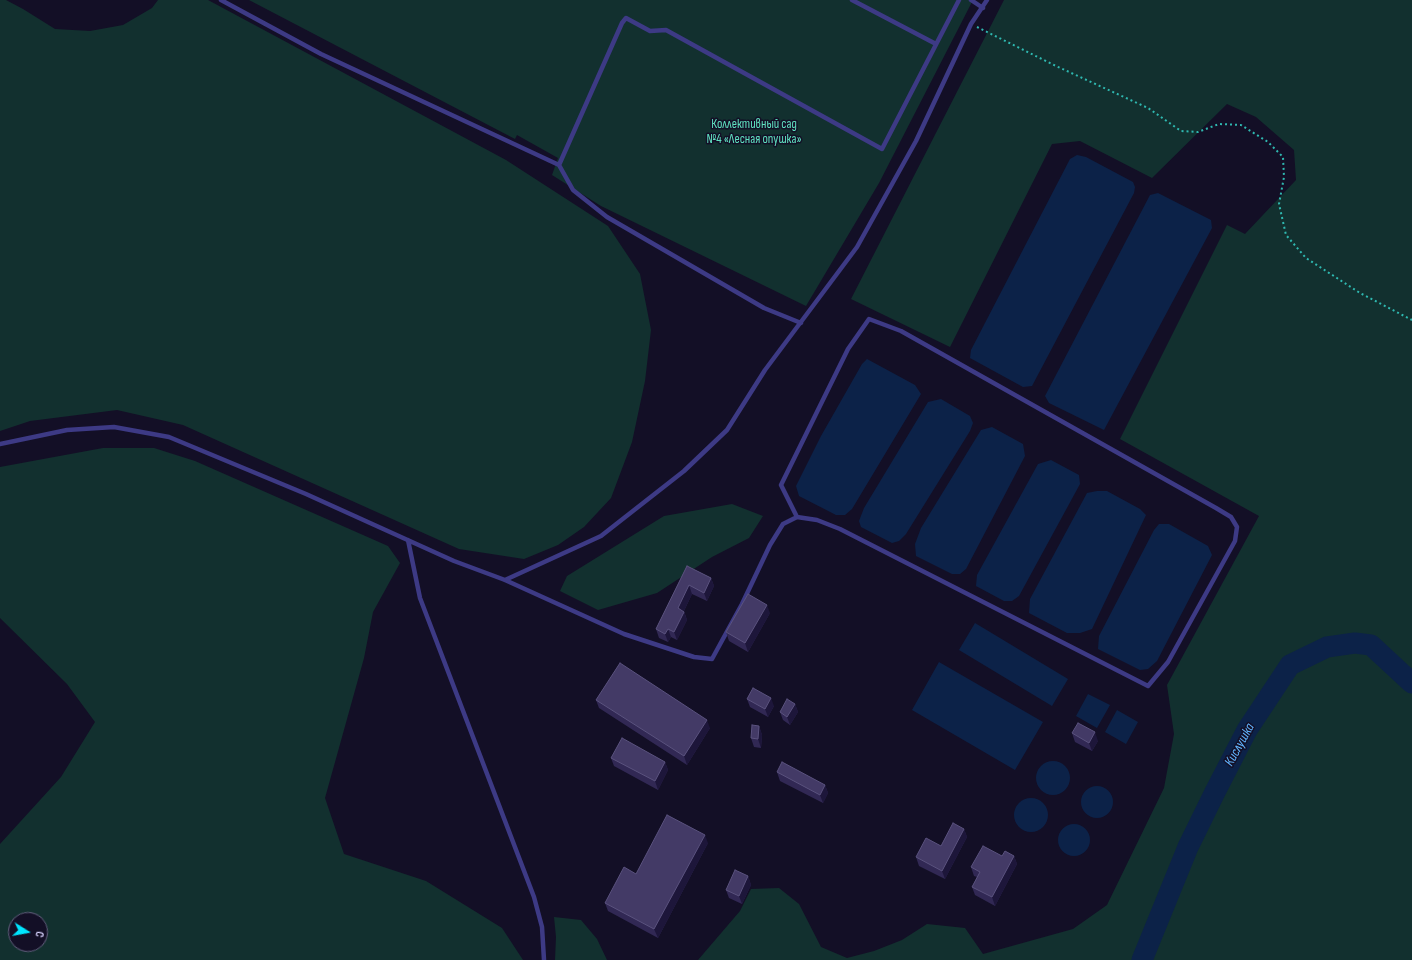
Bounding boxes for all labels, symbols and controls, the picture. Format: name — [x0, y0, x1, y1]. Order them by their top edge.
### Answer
park label: Коллективный сад №4 «Лесная опушка» — [706, 117, 802, 148]
water label: Кислушка — [1221, 721, 1259, 769]
north arrow — [8, 912, 48, 952]
text: С — [32, 930, 46, 938]

